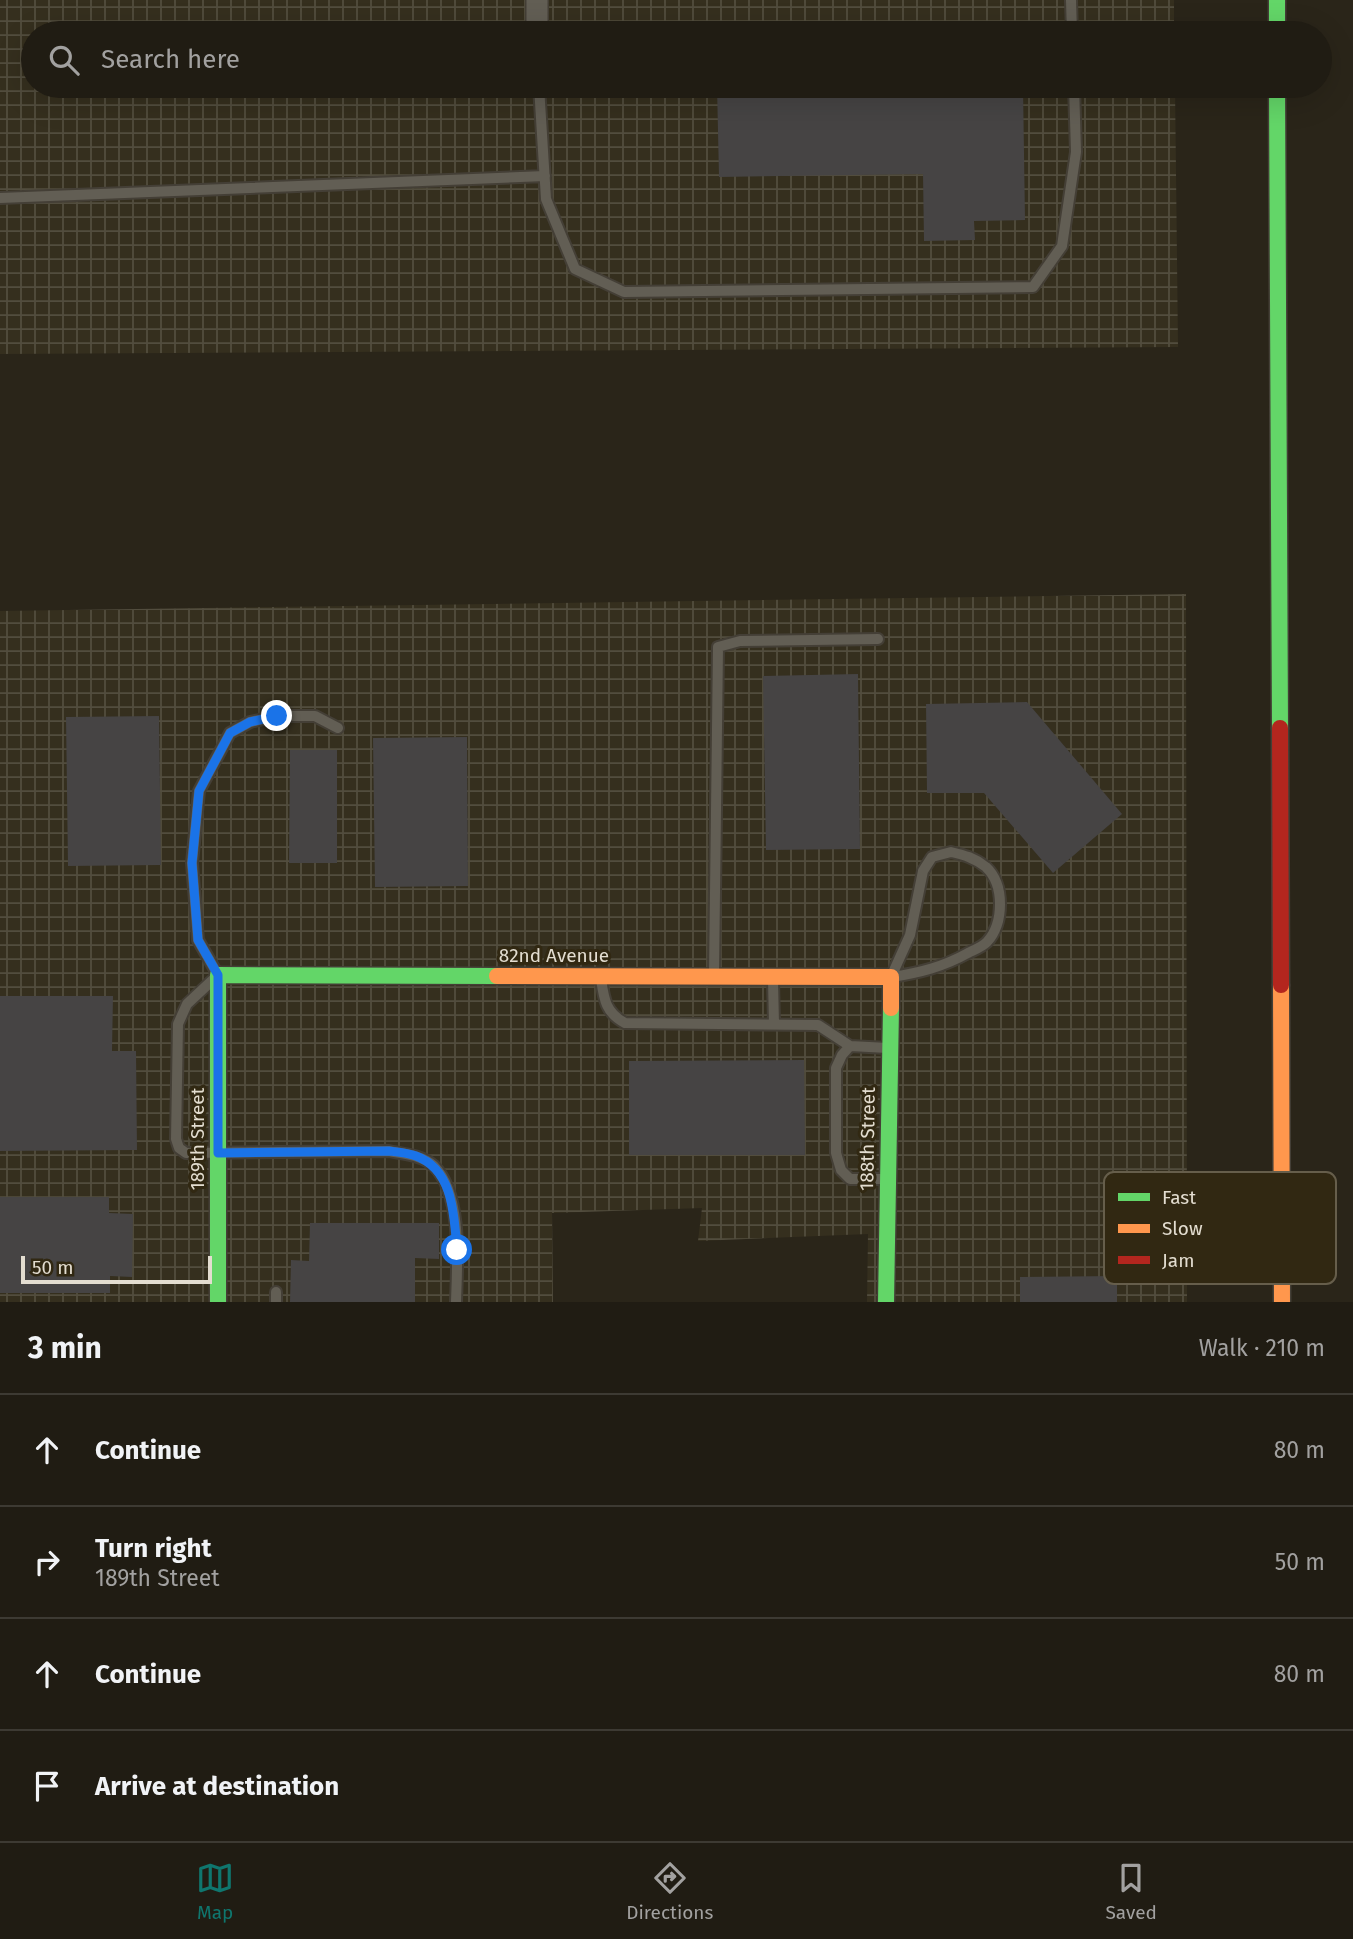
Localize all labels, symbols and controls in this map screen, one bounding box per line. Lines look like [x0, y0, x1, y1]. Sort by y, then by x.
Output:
search box [21, 21, 1332, 98]
icon: search [45, 41, 83, 79]
text: Search here [101, 44, 240, 75]
route end [261, 700, 292, 731]
street label: 82nd Avenue [499, 944, 609, 967]
street label: 189th Street [186, 1087, 209, 1190]
street label: 188th Street [855, 1087, 880, 1191]
legend [1104, 1172, 1336, 1284]
text: Fast [1162, 1186, 1196, 1209]
text: Slow [1162, 1217, 1203, 1240]
route start [441, 1234, 472, 1265]
text: Jam [1162, 1249, 1194, 1272]
scale bar [21, 1253, 212, 1285]
text: 50 m [32, 1256, 73, 1279]
text: 3 min [28, 1330, 102, 1366]
text: Walk · 210 m [1199, 1334, 1325, 1362]
icon: ahead [28, 1431, 66, 1469]
text: Continue [95, 1435, 201, 1466]
text: 80 m [1274, 1436, 1325, 1464]
text: Turn right [95, 1533, 212, 1564]
icon: right [28, 1543, 66, 1581]
text: 50 m [1275, 1548, 1325, 1576]
text: 189th Street [95, 1564, 220, 1592]
icon: ahead [28, 1655, 66, 1693]
text: Continue [95, 1659, 201, 1690]
text: 80 m [1274, 1660, 1325, 1688]
icon: arrive [28, 1767, 66, 1805]
text: Arrive at destination [95, 1771, 339, 1802]
tab: Map [196, 1859, 234, 1924]
tab: Directions [626, 1859, 713, 1924]
tab: Saved [1106, 1859, 1157, 1924]

